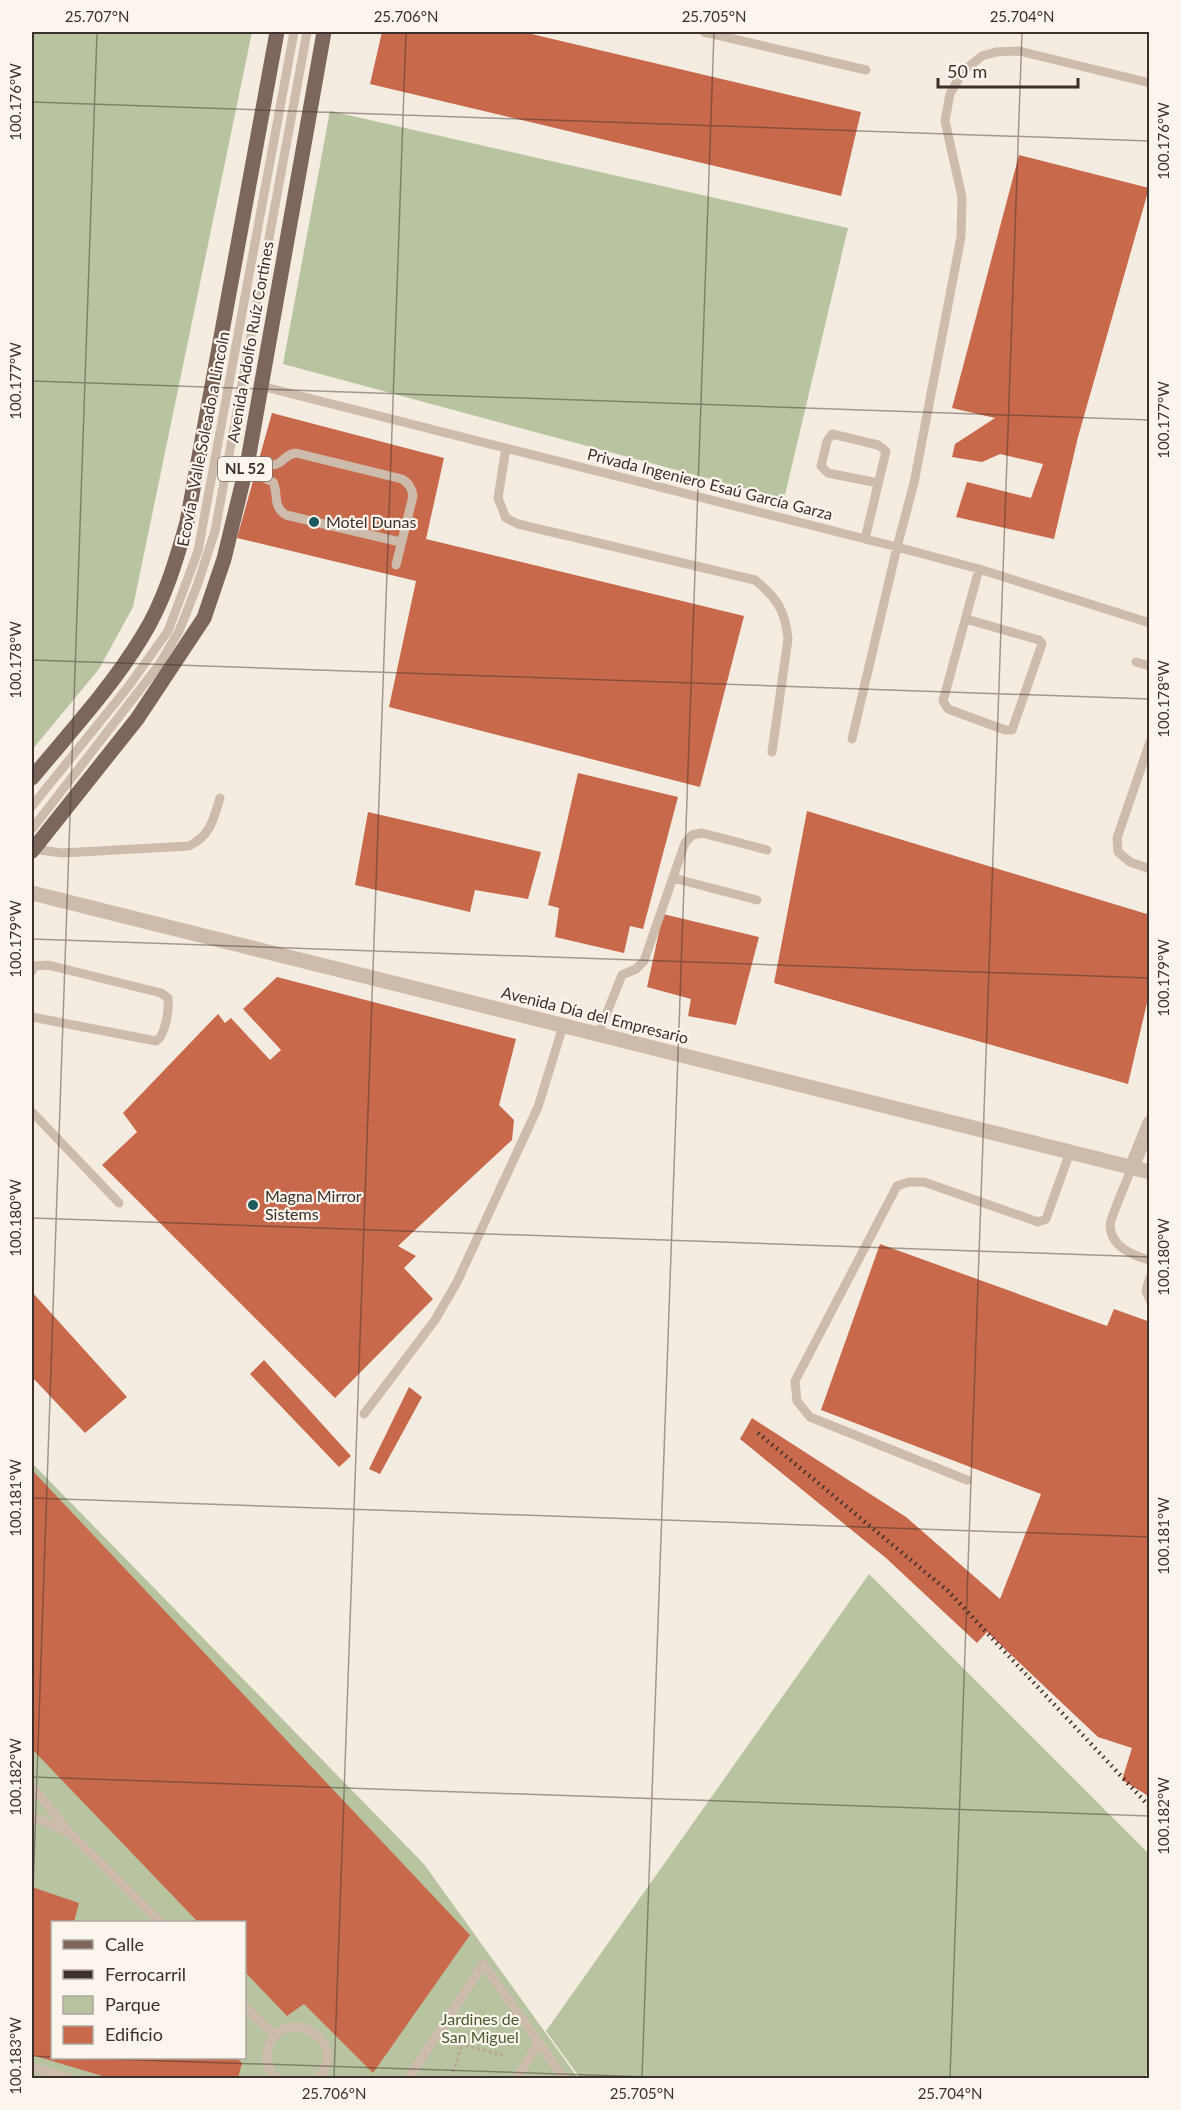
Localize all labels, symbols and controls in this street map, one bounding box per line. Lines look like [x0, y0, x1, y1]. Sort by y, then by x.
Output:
text: 25.707°N [65, 7, 129, 25]
text: 25.706°N [374, 7, 438, 25]
text: 25.705°N [682, 7, 746, 25]
text: 25.704°N [990, 7, 1054, 25]
scale bar [938, 51, 1078, 89]
text: 50 m [947, 60, 987, 82]
text: 100.176°W [6, 63, 24, 141]
text: 100.176°W [1154, 102, 1172, 180]
street label: Avenida Adolfo Ruíz Cortines [222, 240, 277, 444]
street label: Ecovía - Valle Soleado a Lincoln [172, 330, 233, 548]
text: 100.177°W [6, 342, 24, 420]
text: 100.177°W [1154, 381, 1172, 459]
street label: Privada Ingeniero Esaú García Garza [585, 444, 835, 523]
road number: NL 52 [218, 457, 272, 481]
place label: Motel Dunas [326, 512, 416, 531]
marker: Motel Dunas [307, 515, 321, 529]
text: 100.178°W [6, 621, 24, 699]
text: 100.178°W [1154, 660, 1172, 738]
text: 100.179°W [6, 900, 24, 978]
text: 100.179°W [1154, 939, 1172, 1017]
street label: Avenida Día del Empresario [500, 982, 691, 1047]
text: 100.180°W [6, 1179, 24, 1257]
place label: Magna Mirror Sistems [265, 1186, 362, 1223]
marker: Magna Mirror Sistems [246, 1198, 260, 1212]
text: 100.180°W [1154, 1218, 1172, 1296]
text: 100.181°W [6, 1459, 24, 1537]
text: 100.181°W [1154, 1497, 1172, 1575]
text: 100.182°W [6, 1738, 24, 1816]
text: 100.182°W [1154, 1777, 1172, 1855]
legend [51, 1921, 246, 2059]
text: Calle [105, 1933, 144, 1955]
text: Ferrocarril [105, 1963, 186, 1985]
text: Parque [105, 1993, 160, 2015]
park label: Jardines de San Miguel [441, 2009, 519, 2046]
text: 100.183°W [6, 2017, 24, 2095]
text: Edificio [105, 2023, 163, 2045]
text: 25.706°N [302, 2084, 366, 2102]
text: 25.705°N [610, 2084, 674, 2102]
text: 25.704°N [918, 2084, 982, 2102]

